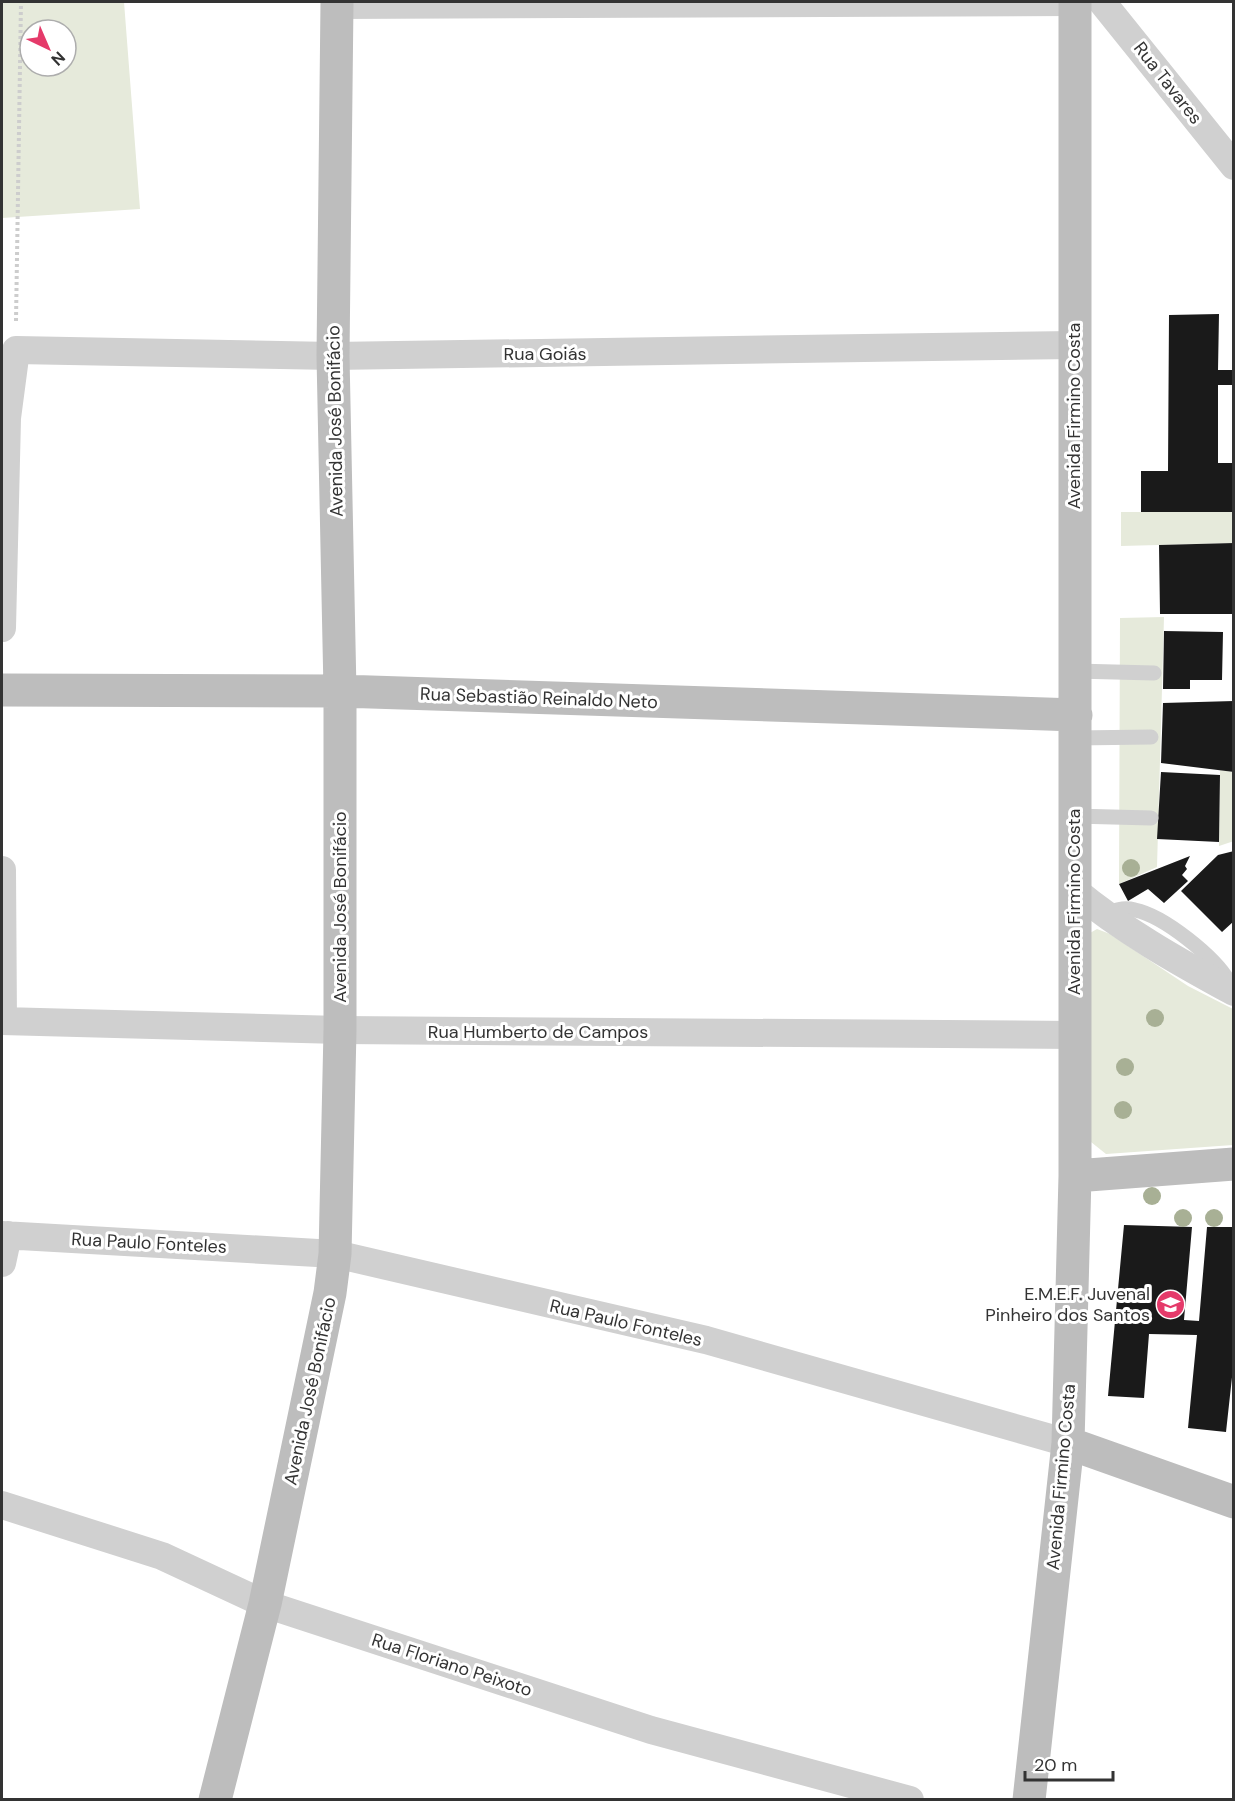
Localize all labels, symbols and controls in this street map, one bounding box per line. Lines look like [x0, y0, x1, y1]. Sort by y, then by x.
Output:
north arrow [18, 18, 78, 78]
street label: Rua Tavares [1128, 37, 1208, 129]
text: N [47, 47, 70, 70]
street label: Avenida Firmino Costa [1062, 323, 1086, 509]
street label: Avenida José Bonifácio [321, 325, 349, 517]
street label: Rua Goiás [503, 342, 587, 366]
street label: Rua Sebastião Reinaldo Neto [420, 682, 658, 714]
street label: Avenida Firmino Costa [1062, 809, 1086, 995]
street label: Avenida José Bonifácio [328, 811, 352, 1003]
street label: Rua Humberto de Campos [428, 1020, 648, 1044]
street label: Rua Paulo Fonteles [71, 1227, 227, 1259]
place label: E.M.E.F. Juvenal Pinheiro dos Santos [985, 1282, 1150, 1327]
school or university icon: E.M.E.F. Juvenal Pinheiro dos Santos [1155, 1288, 1187, 1320]
street label: Rua Paulo Fonteles [547, 1294, 705, 1352]
street label: Avenida José Bonifácio [278, 1295, 342, 1487]
street label: Avenida Firmino Costa [1041, 1383, 1081, 1571]
street label: Rua Floriano Peixoto [369, 1628, 535, 1702]
scale bar [1025, 1744, 1114, 1782]
text: 20 m [1034, 1753, 1077, 1777]

